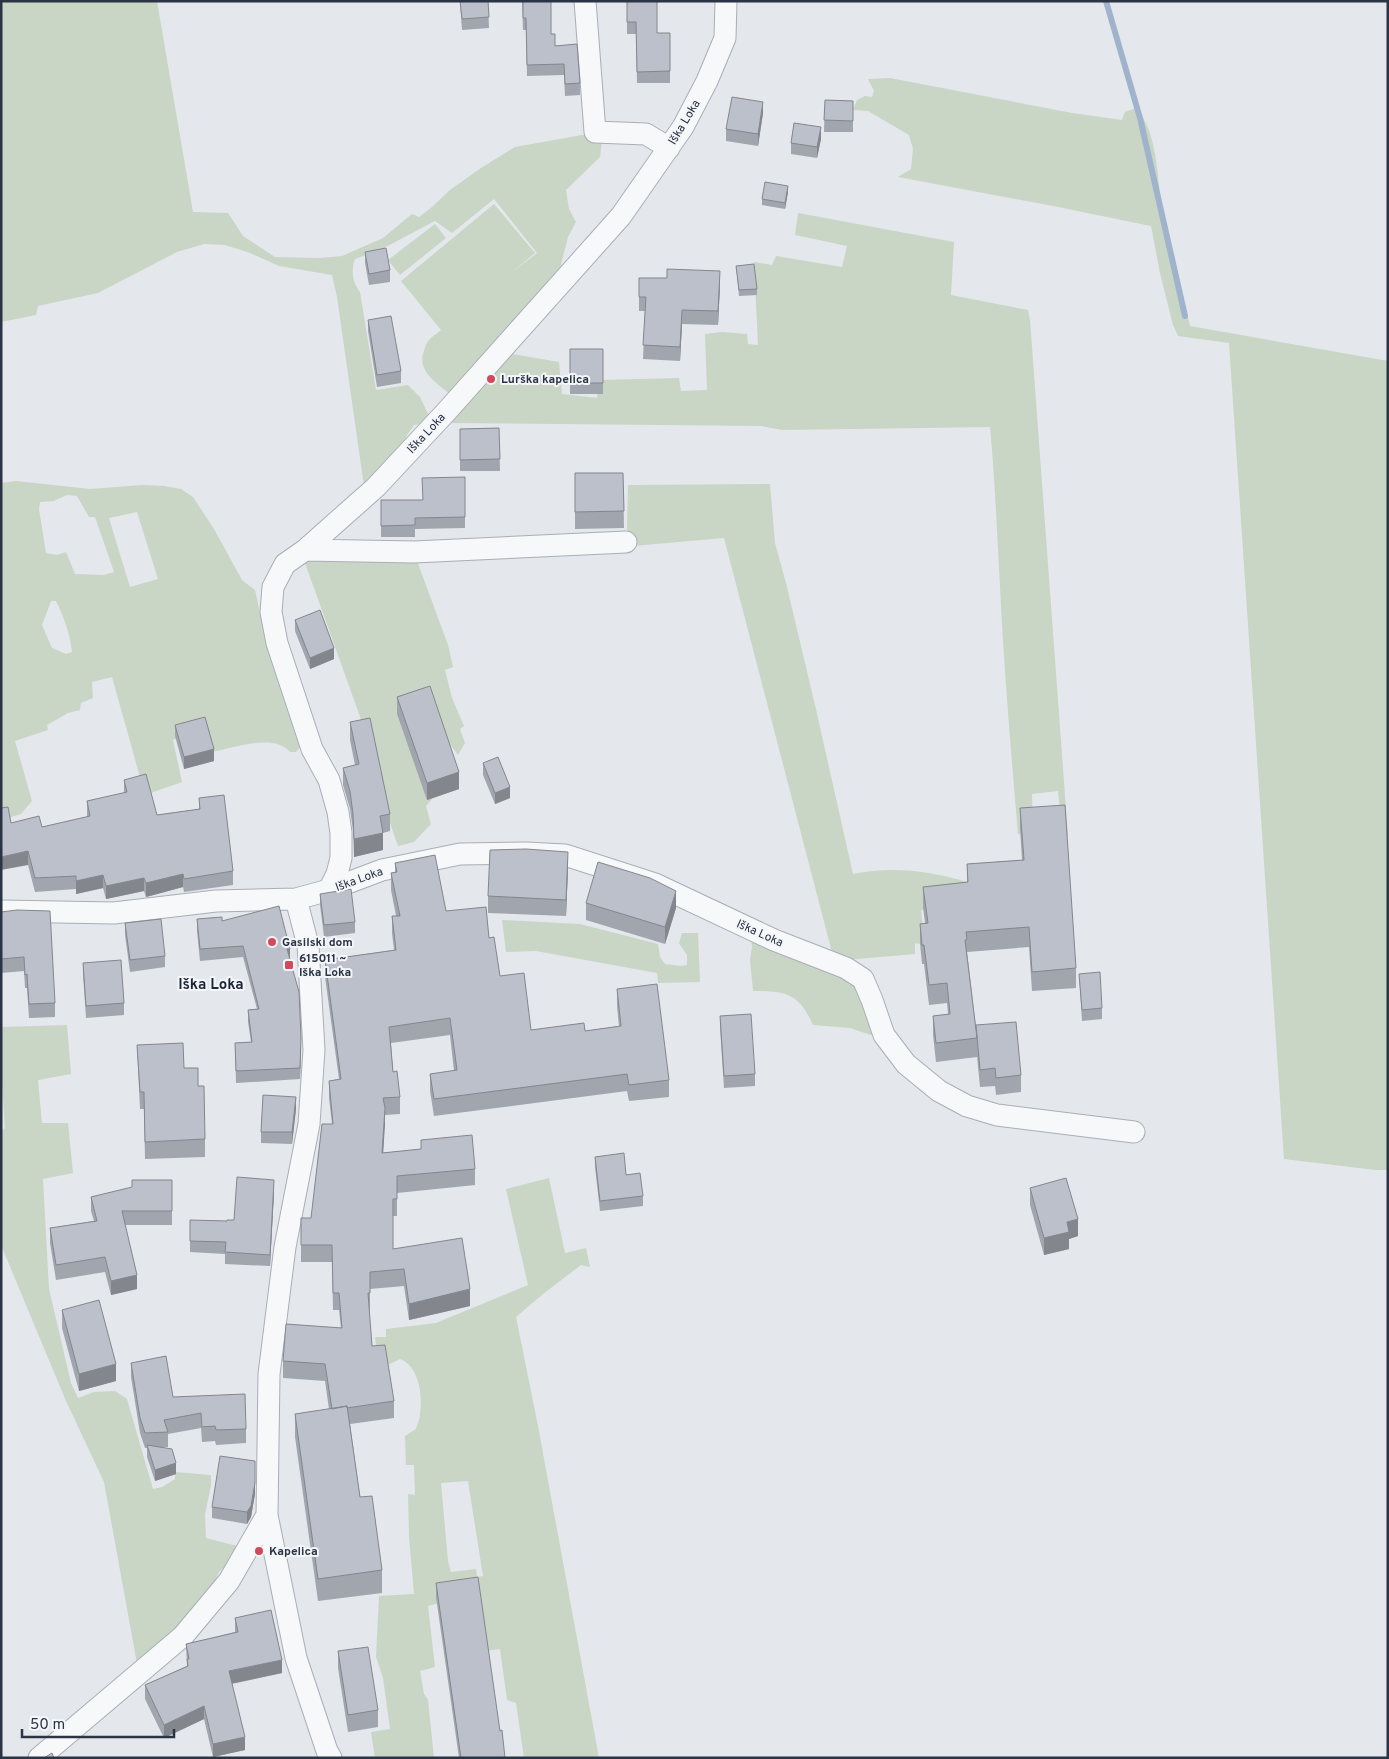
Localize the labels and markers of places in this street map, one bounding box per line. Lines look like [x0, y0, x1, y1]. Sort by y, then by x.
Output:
place label: Lurška kapelica [501, 372, 589, 388]
marker: Lurška kapelica [485, 373, 497, 385]
place label: Gasilski dom [282, 935, 353, 951]
marker: Gasilski dom [266, 936, 278, 948]
place label: 615011 ~ Iška Loka [299, 951, 351, 981]
marker: 615011 ~ Iška Loka [283, 959, 295, 971]
place label: Kapelica [269, 1544, 318, 1560]
marker: Kapelica [253, 1545, 265, 1557]

